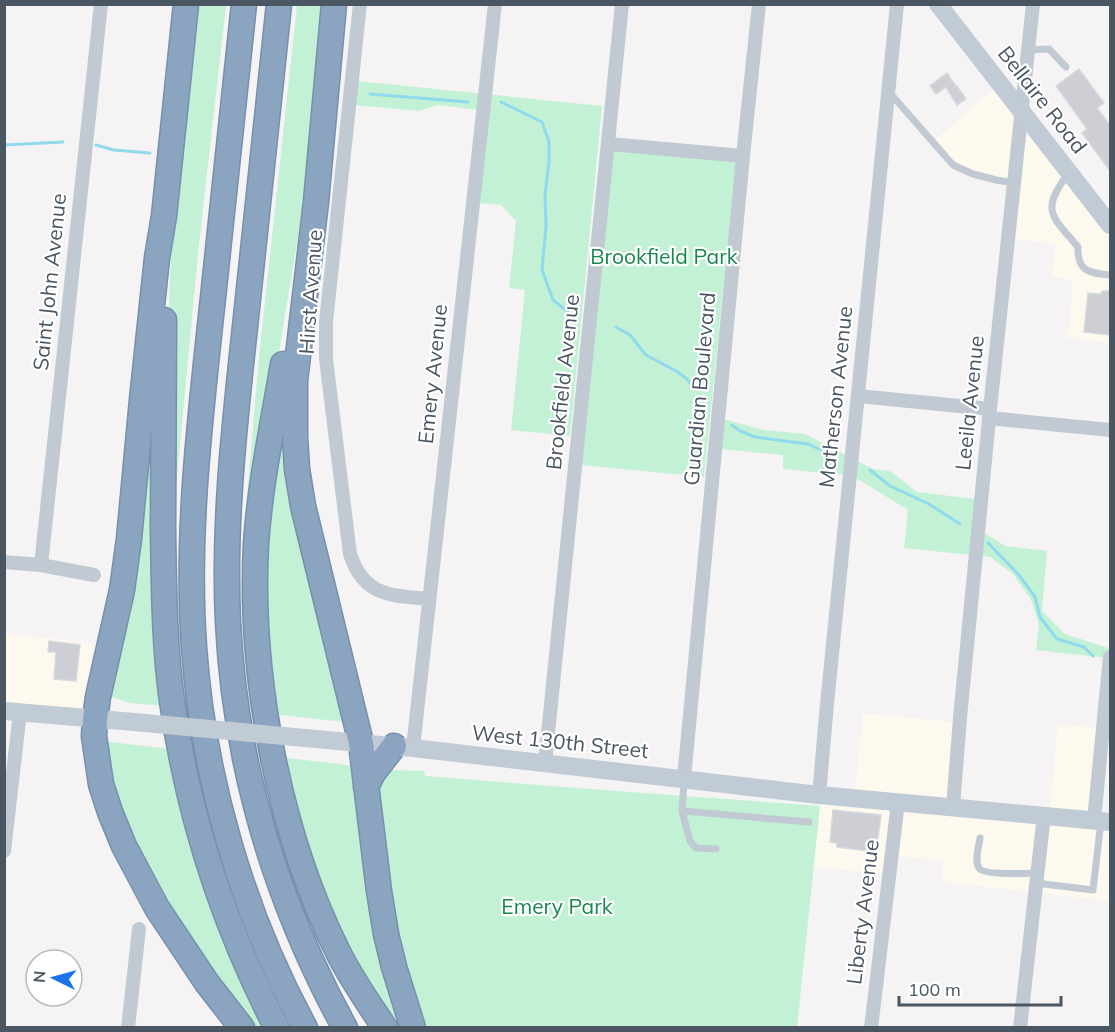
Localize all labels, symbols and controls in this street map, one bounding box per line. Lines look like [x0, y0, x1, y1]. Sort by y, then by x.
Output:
street label: Bellaire Road [993, 40, 1093, 158]
street label: Saint John Avenue [27, 192, 71, 372]
street label: Hirst Avenue [293, 229, 327, 355]
park label: Brookfield Park [590, 243, 738, 269]
street label: Guardian Boulevard [678, 291, 720, 487]
street label: Brookfield Avenue [540, 293, 584, 471]
street label: Emery Avenue [412, 303, 452, 445]
street label: Matherson Avenue [813, 305, 857, 489]
street label: Leeila Avenue [949, 334, 989, 472]
street label: West 130th Street [470, 719, 650, 763]
street label: Liberty Avenue [840, 838, 884, 986]
park label: Emery Park [501, 893, 613, 919]
north arrow [24, 948, 84, 1008]
scale bar [899, 969, 1061, 1007]
text: N [29, 970, 50, 984]
text: 100 m [908, 978, 961, 1001]

